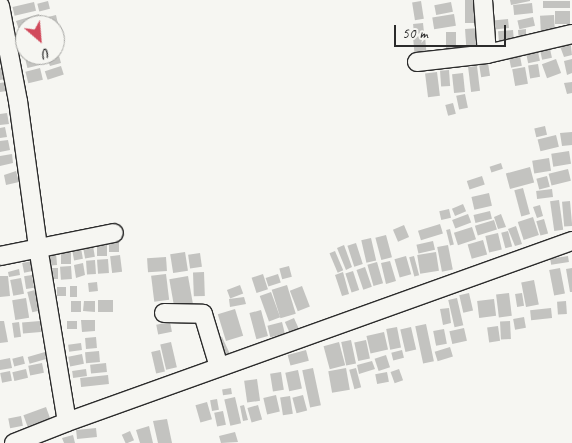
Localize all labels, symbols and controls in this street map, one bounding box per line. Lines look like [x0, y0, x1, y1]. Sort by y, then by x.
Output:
north arrow [15, 15, 65, 65]
scale bar [397, 15, 510, 47]
text: 50 m [402, 24, 428, 43]
text: U [40, 44, 53, 62]

